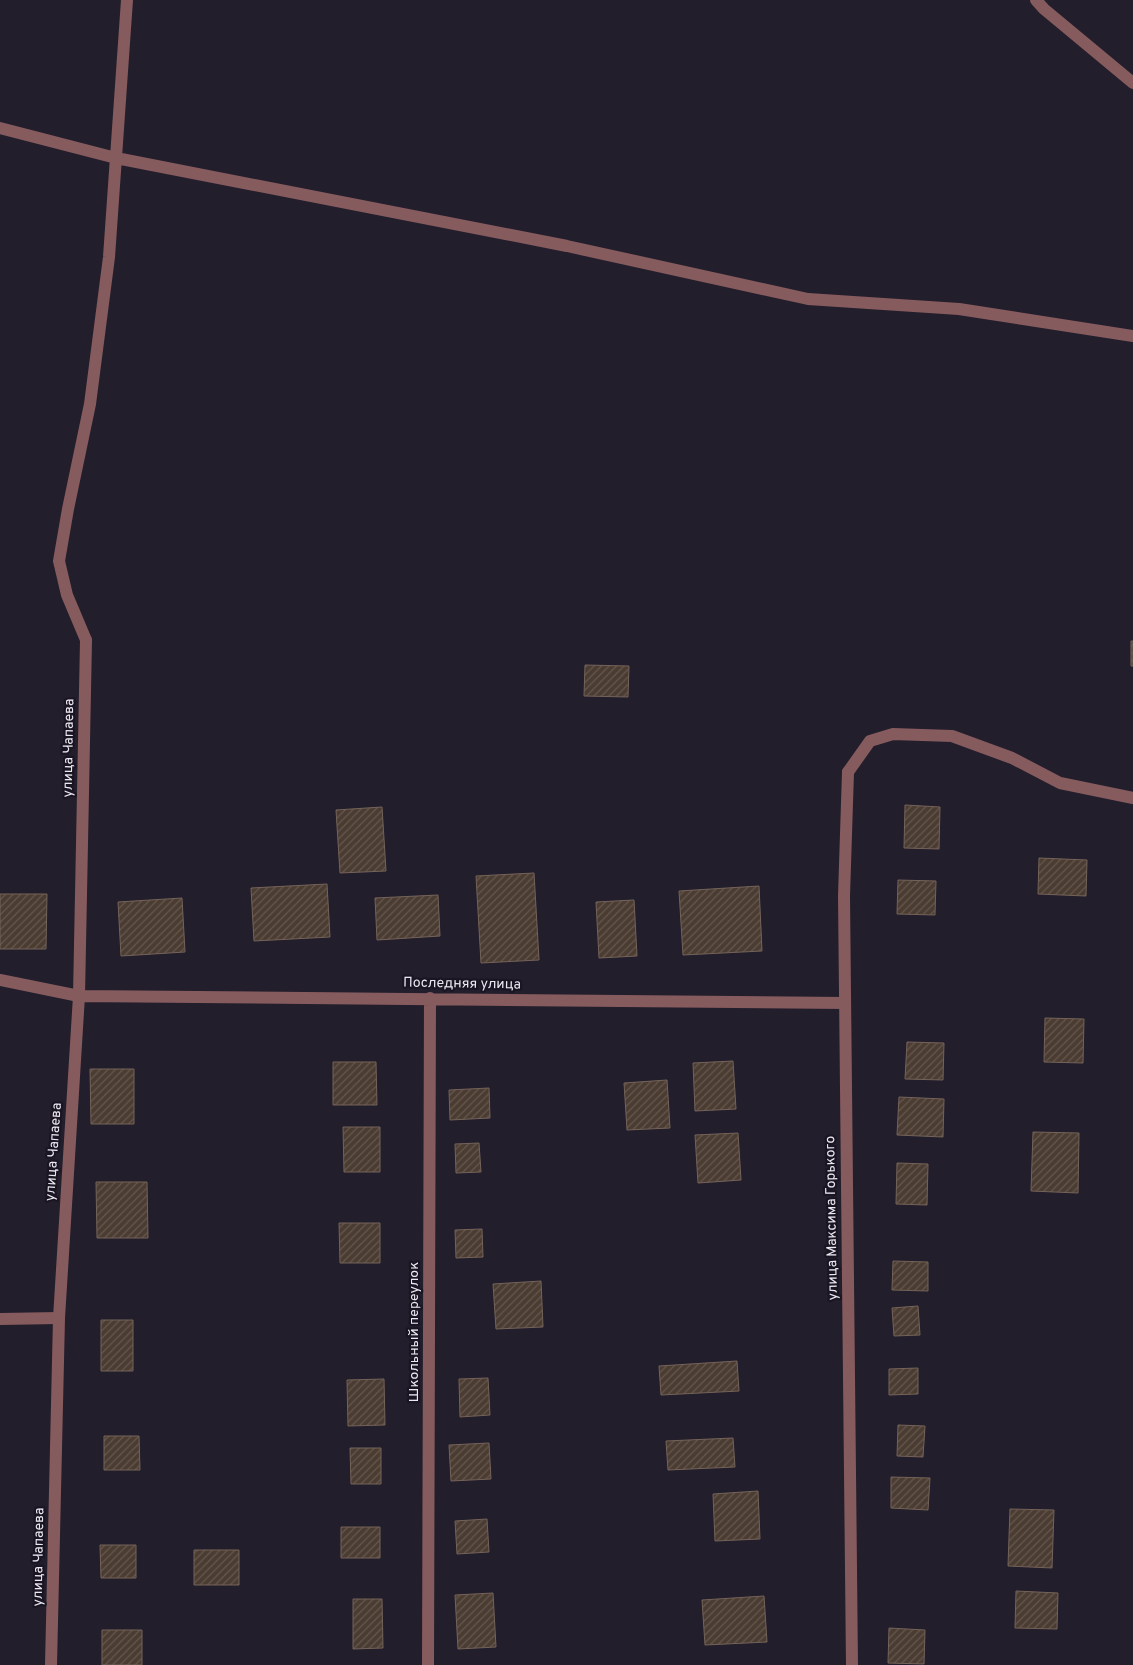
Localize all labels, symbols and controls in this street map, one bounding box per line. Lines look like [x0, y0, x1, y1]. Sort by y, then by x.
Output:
street label: улица Чапаева [60, 698, 78, 798]
street label: Последняя улица [403, 974, 521, 994]
street label: улица Чапаева [42, 1102, 66, 1202]
street label: улица Максима Горького [822, 1135, 842, 1300]
street label: Школьный переулок [406, 1262, 423, 1402]
street label: улица Чапаева [30, 1507, 48, 1607]

